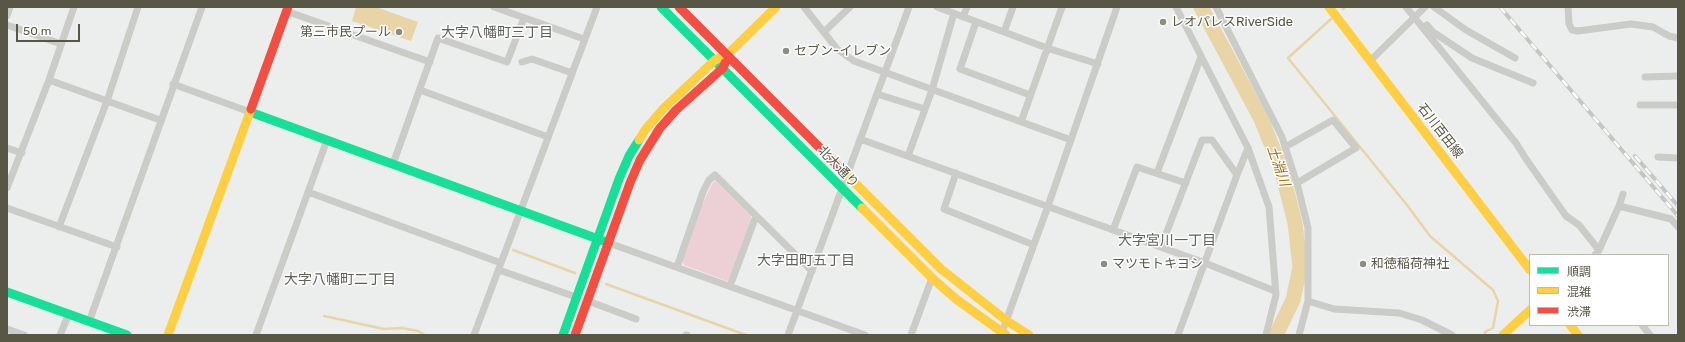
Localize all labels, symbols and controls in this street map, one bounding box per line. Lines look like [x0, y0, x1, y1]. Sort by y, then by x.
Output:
place label: レオパレスRiverSide [1171, 14, 1293, 30]
scale bar [18, 16, 82, 42]
marker: レオパレスRiverSide [1158, 17, 1168, 27]
text: 50 m [23, 24, 51, 38]
place label: 第三市民プール [300, 24, 391, 40]
district label: 大字八幡町三丁目 [441, 25, 553, 41]
marker: 第三市民プール [394, 27, 404, 37]
place label: セブン-イレブン [794, 43, 891, 59]
marker: セブン-イレブン [781, 46, 791, 56]
street label: 石川百田線 [1414, 101, 1466, 161]
street label: 北大通り [814, 143, 862, 191]
water label: 土淵川 [1263, 143, 1293, 189]
district label: 大字宮川一丁目 [1118, 233, 1216, 249]
district label: 大字田町五丁目 [757, 253, 855, 269]
legend [1529, 254, 1669, 326]
place label: マツモトキヨシ [1112, 256, 1203, 272]
place label: 和徳稲荷神社 [1371, 256, 1449, 272]
marker: マツモトキヨシ [1099, 259, 1109, 269]
marker: 和徳稲荷神社 [1358, 259, 1368, 269]
text: 順調 [1567, 265, 1591, 279]
district label: 大字八幡町二丁目 [284, 272, 396, 288]
text: 混雑 [1567, 285, 1591, 299]
text: 渋滞 [1567, 305, 1591, 319]

